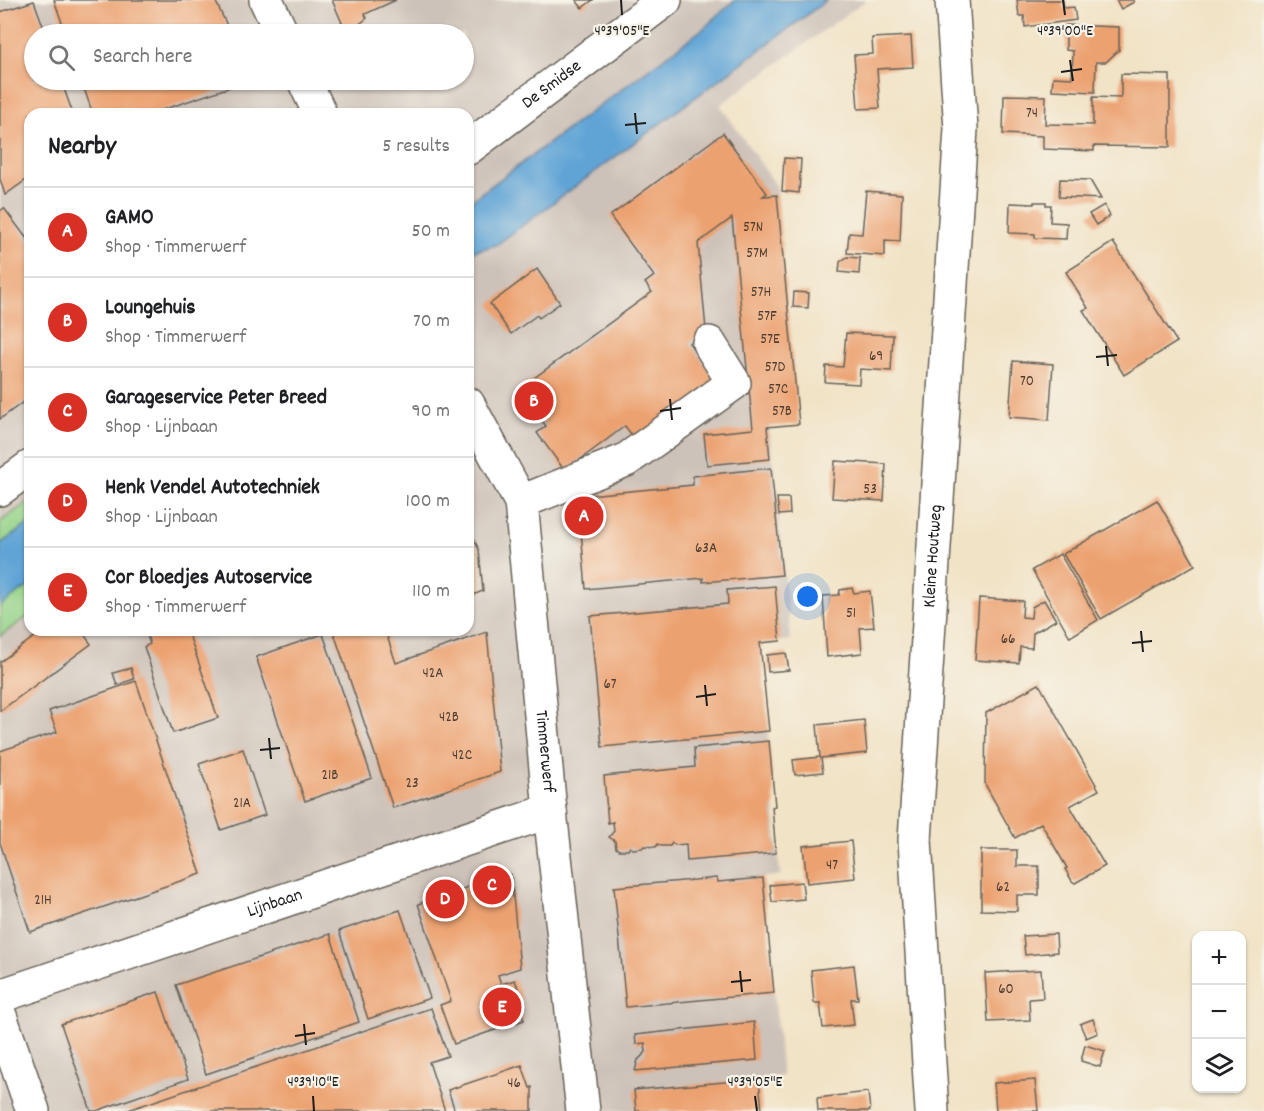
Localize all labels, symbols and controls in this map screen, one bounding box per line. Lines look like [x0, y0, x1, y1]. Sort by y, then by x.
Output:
text: 4°39'05"E [595, 21, 650, 43]
text: 4°39'00"E [1037, 21, 1093, 43]
search box [24, 24, 474, 90]
icon: search [45, 41, 78, 74]
text: Search here [93, 42, 192, 73]
street label: De Smidse [517, 54, 587, 116]
house number: 74 [1026, 103, 1038, 125]
text: Nearby [48, 129, 116, 166]
text: 5 results [382, 133, 450, 161]
text: GAMO [105, 203, 154, 234]
house number: 57N [743, 217, 763, 239]
text: A [62, 218, 73, 246]
text: 50 m [412, 218, 450, 246]
text: Shop · Timmerwerf [105, 234, 246, 262]
house number: 57M [746, 243, 768, 265]
house number: 57H [751, 282, 771, 304]
text: Loungehuis [105, 293, 196, 324]
house number: 57F [757, 306, 777, 328]
text: B [63, 308, 72, 336]
text: 70 m [413, 308, 450, 336]
text: Shop · Timmerwerf [105, 324, 246, 352]
house number: 57E [760, 329, 780, 351]
house number: 69 [869, 346, 883, 368]
house number: 57D [765, 357, 785, 379]
house number: 70 [1020, 371, 1034, 393]
pin: B [514, 378, 554, 424]
house number: 57C [768, 379, 788, 401]
text: Garageservice Peter Breed [105, 383, 327, 414]
text: C [63, 398, 72, 426]
text: 90 m [412, 398, 450, 426]
house number: 57B [772, 401, 792, 423]
text: Shop · Lijnbaan [105, 414, 218, 442]
text: Henk Vendel Autotechniek [105, 473, 320, 504]
house number: 53 [863, 479, 877, 501]
text: D [62, 488, 73, 516]
text: 100 m [406, 488, 450, 516]
pin: A [564, 494, 604, 538]
text: Shop · Lijnbaan [105, 504, 218, 532]
street label: Kleine Houtweg [918, 504, 949, 608]
house number: 63A [695, 538, 717, 560]
text: Cor Bloedjes Autoservice [105, 563, 312, 594]
text: E [63, 578, 72, 606]
text: 110 m [412, 578, 450, 606]
your location [793, 582, 822, 611]
text: Shop · Timmerwerf [105, 594, 246, 622]
house number: 51 [846, 603, 856, 625]
house number: 66 [1001, 629, 1015, 651]
house number: 42A [423, 663, 443, 685]
house number: 67 [603, 674, 617, 696]
house number: 42B [439, 707, 459, 729]
street label: Timmerwerf [528, 709, 561, 794]
house number: 42C [452, 745, 472, 767]
house number: 21B [322, 765, 338, 787]
house number: 23 [405, 773, 419, 795]
house number: 21A [233, 793, 251, 815]
house number: 47 [826, 855, 838, 877]
pin: C [472, 862, 512, 908]
pin: D [426, 876, 464, 922]
house number: 62 [996, 877, 1010, 899]
street label: Lijnbaan [244, 883, 306, 924]
house number: 21H [34, 890, 52, 912]
map controls [1192, 931, 1246, 1093]
button: + [1192, 931, 1246, 985]
house number: 60 [998, 979, 1014, 1001]
pin: E [482, 984, 522, 1030]
button: − [1192, 985, 1246, 1039]
button: layers [1192, 1039, 1246, 1093]
text: 4°39'10"E [287, 1072, 339, 1094]
text: 4°39'05"E [728, 1072, 783, 1094]
house number: 46 [507, 1073, 521, 1095]

